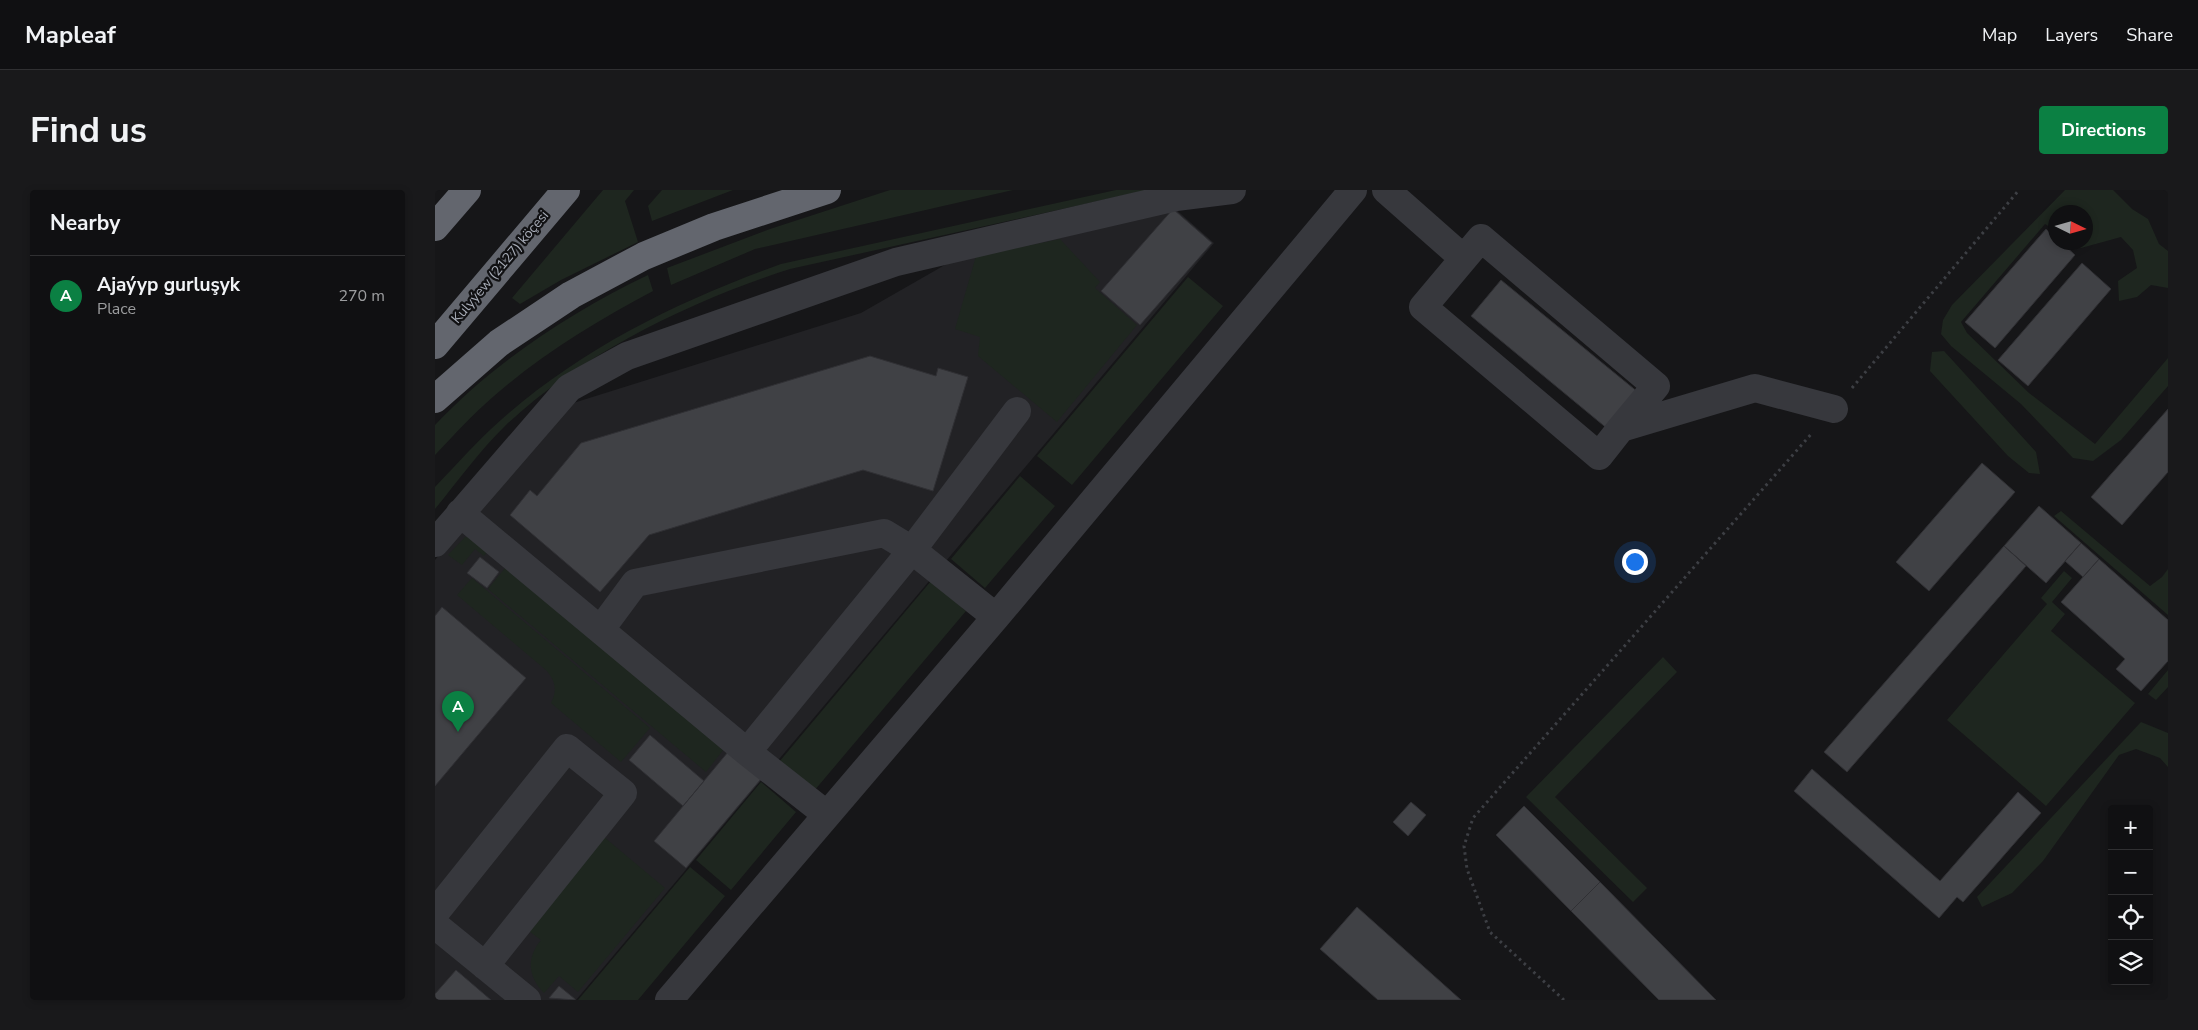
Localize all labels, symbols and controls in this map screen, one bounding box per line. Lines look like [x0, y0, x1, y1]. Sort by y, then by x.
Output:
text: Mapleaf [25, 19, 116, 51]
text: Map [1982, 23, 2017, 47]
text: Layers [2045, 23, 2098, 47]
text: Share [2126, 23, 2173, 47]
button: Directions [2039, 106, 2168, 154]
text: Find us [30, 107, 147, 154]
north arrow [2048, 205, 2093, 250]
street label: Kulyýew (2127) köçesi [447, 206, 553, 328]
text: Nearby [50, 209, 120, 237]
text: Ajaýyp gurluşyk [97, 272, 240, 298]
text: A [60, 285, 72, 307]
text: 270 m [338, 285, 385, 307]
text: Place [97, 298, 136, 320]
your location [1622, 549, 1648, 575]
pin: A [442, 691, 474, 732]
map controls [2108, 805, 2153, 985]
button: + [2108, 805, 2153, 850]
button: − [2108, 850, 2153, 895]
button: locate [2108, 895, 2153, 940]
button: layers [2108, 940, 2153, 985]

